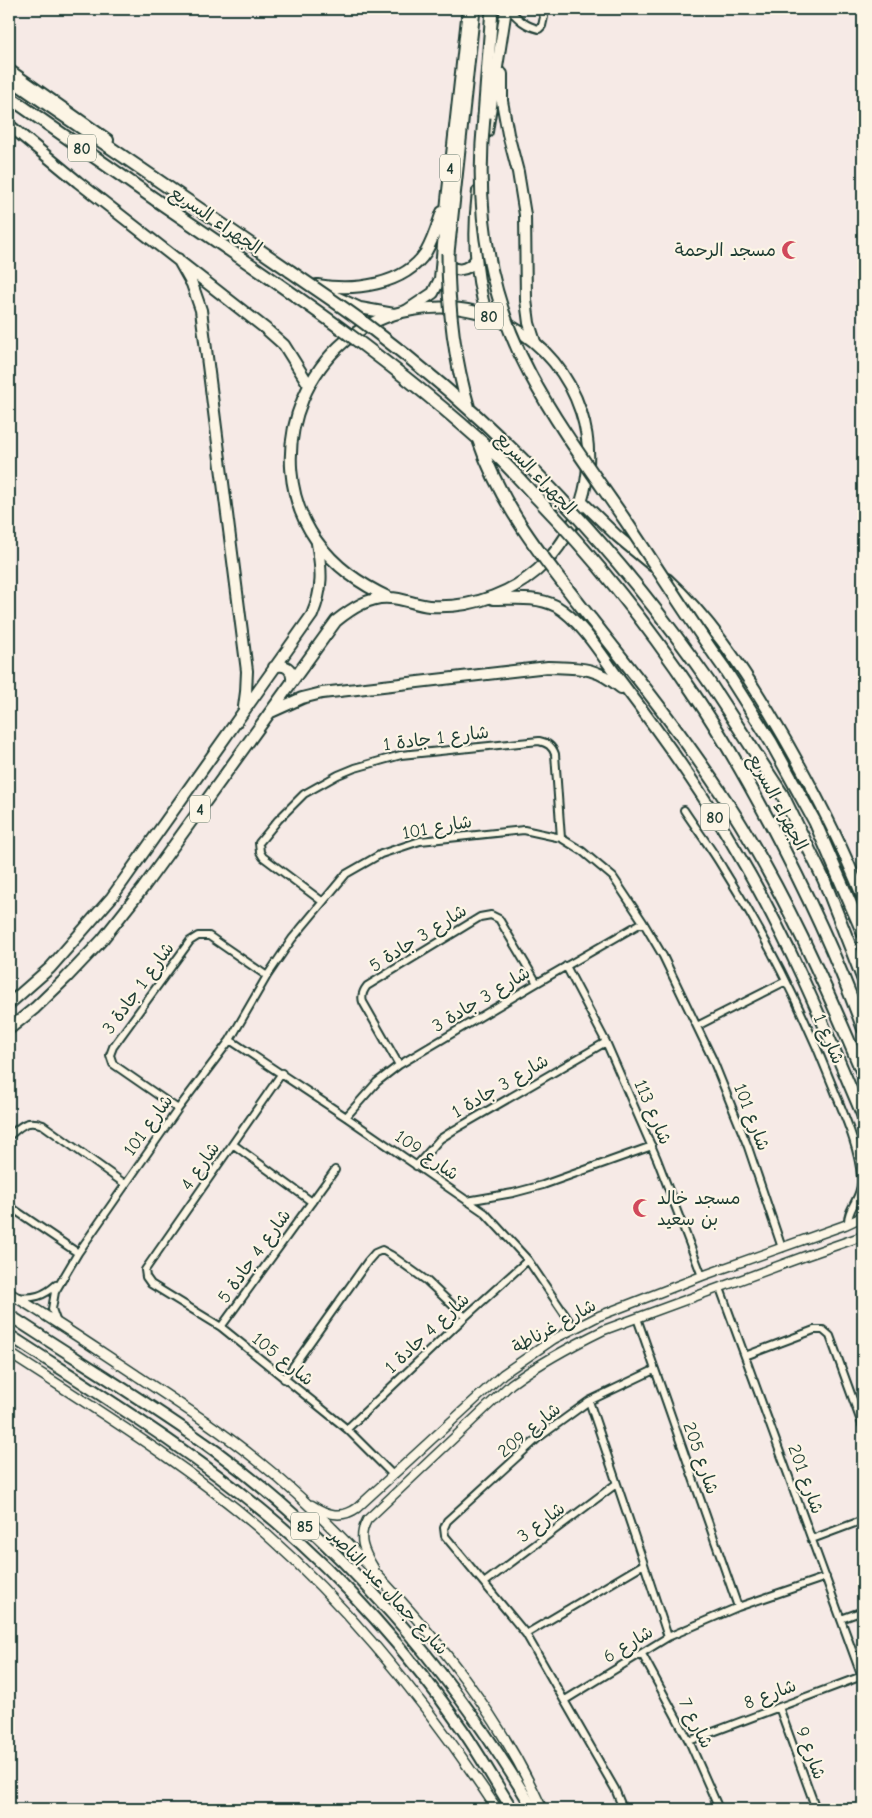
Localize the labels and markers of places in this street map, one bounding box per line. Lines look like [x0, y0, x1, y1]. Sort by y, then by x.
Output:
mosque icon: مسجد الرحمة [780, 239, 802, 261]
place label: مسجد الرحمة [675, 240, 776, 261]
place label: مسجد خالد بن سعيد [657, 1188, 741, 1230]
mosque icon: مسجد خالد بن سعيد [631, 1197, 653, 1219]

